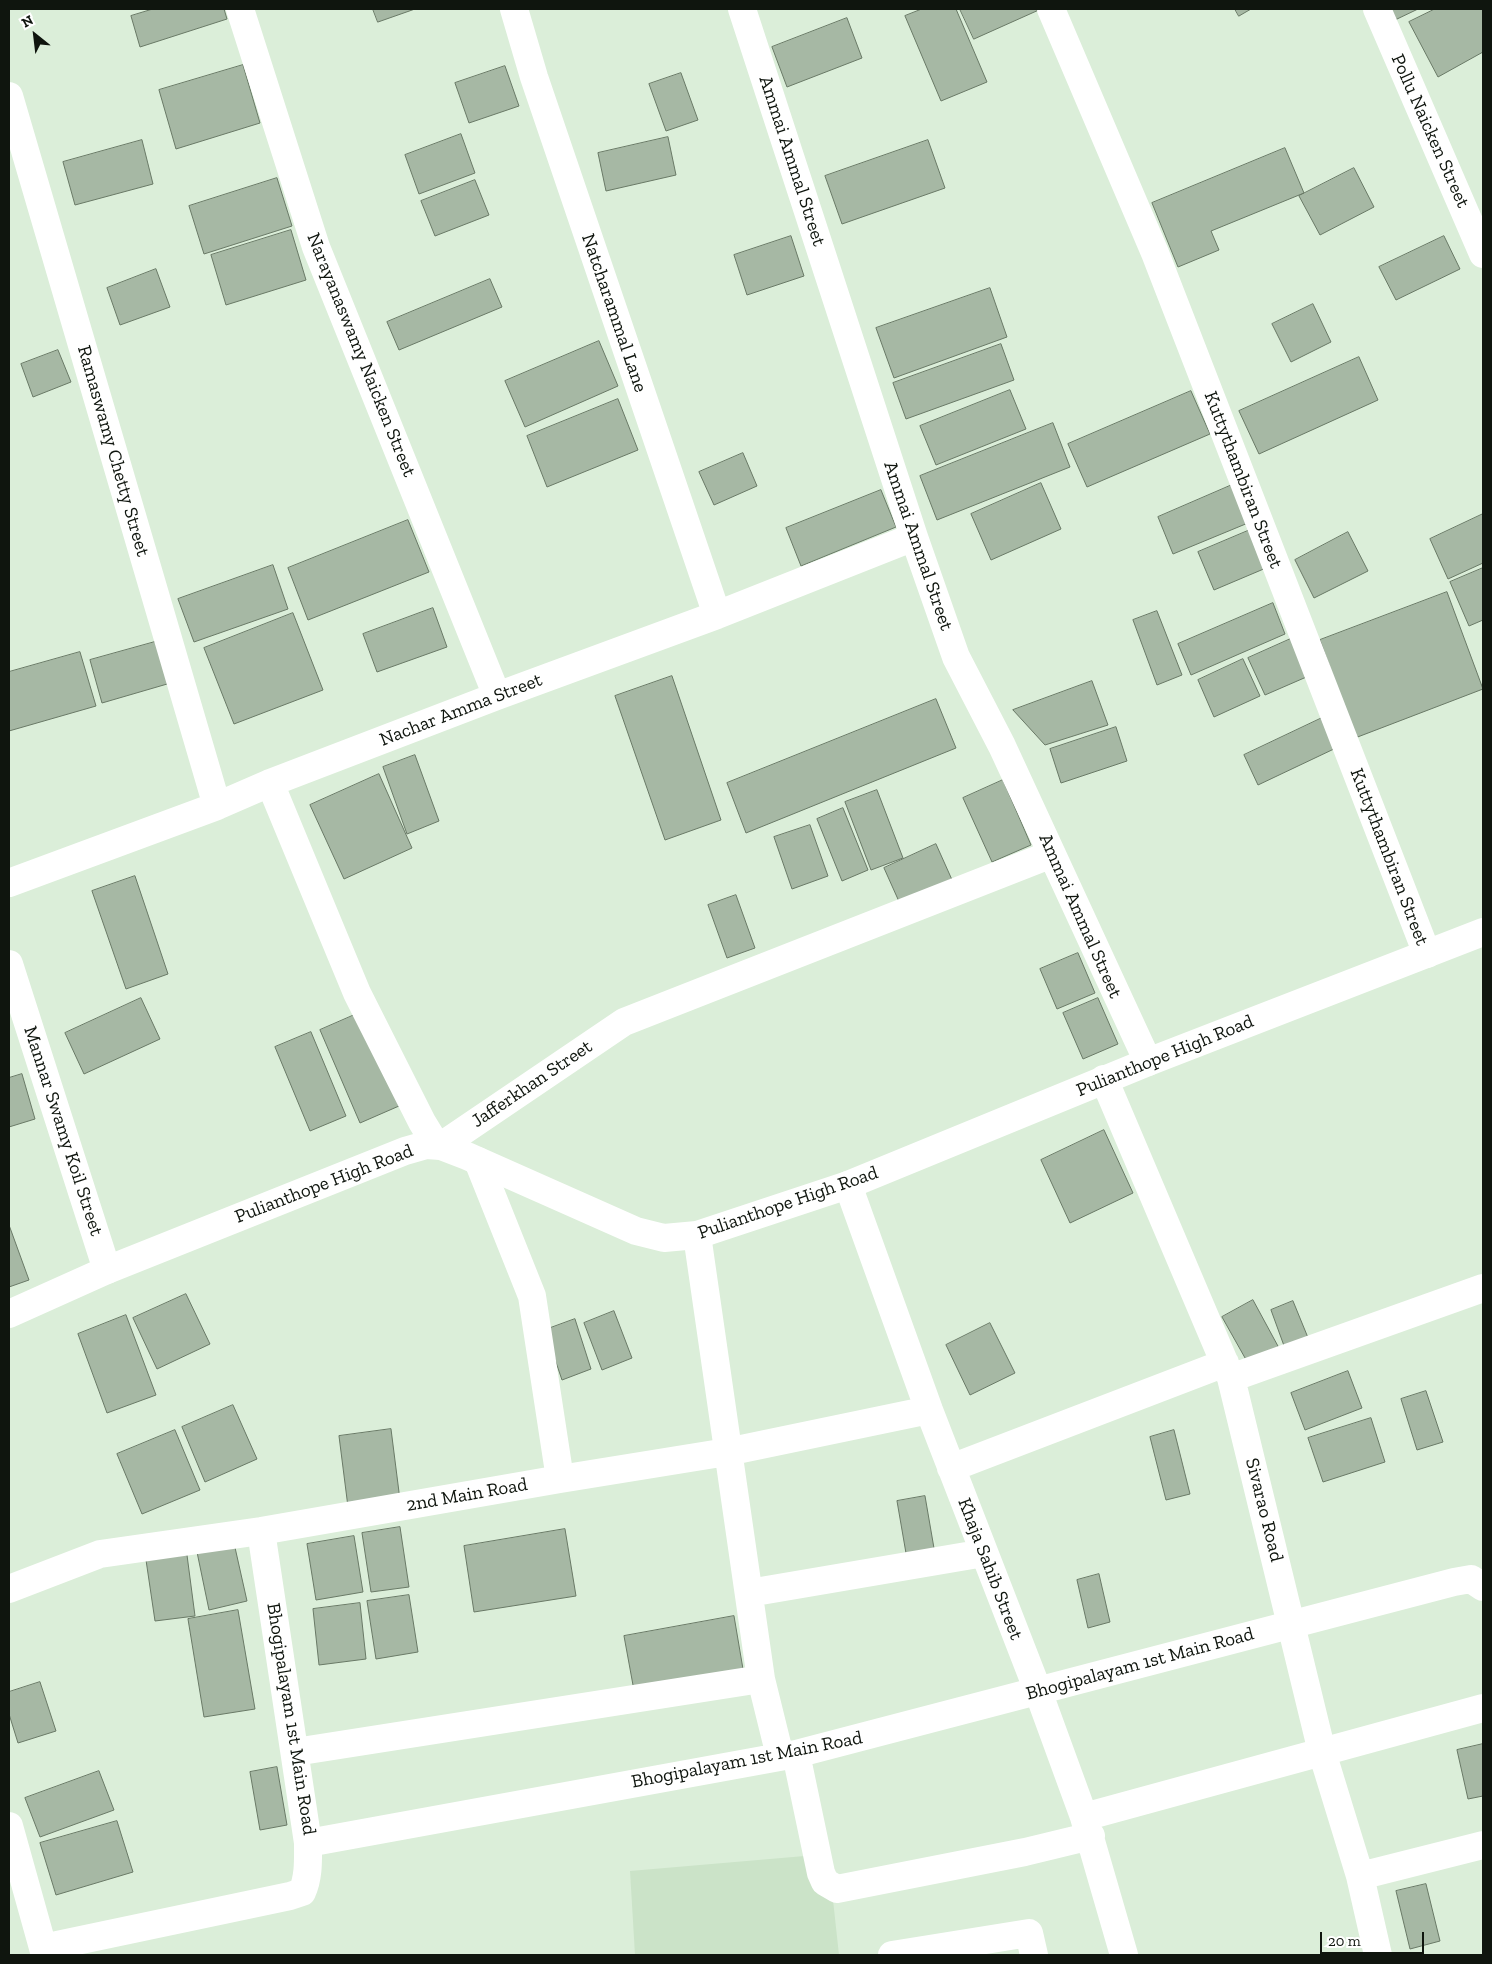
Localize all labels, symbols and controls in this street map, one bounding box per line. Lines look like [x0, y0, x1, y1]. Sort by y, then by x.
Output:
north arrow [10, 10, 60, 60]
text: N [19, 11, 36, 31]
street label: Pollu Naicken Street [1386, 51, 1474, 211]
street label: Ammai Ammal Street [754, 73, 830, 249]
street label: Narayanaswamy Naicken Street [302, 230, 420, 480]
street label: Natcharammal Lane [576, 231, 652, 395]
street label: Ramaswamy Chetty Street [72, 343, 154, 559]
street label: Kuttythambiran Street [1199, 388, 1287, 572]
street label: Ammai Ammal Street [878, 458, 958, 634]
street label: Nachar Amma Street [376, 668, 546, 752]
street label: Kuttythambiran Street [1345, 765, 1433, 949]
street label: Ammai Ammal Street [1033, 830, 1127, 1002]
street label: Pulianthope High Road [1073, 1010, 1257, 1102]
street label: Mannar Swamy Koil Street [18, 1023, 108, 1239]
street label: Jafferkhan Street [467, 1035, 597, 1133]
street label: Pulianthope High Road [232, 1139, 416, 1229]
street label: Pulianthope High Road [695, 1161, 881, 1245]
street label: Sivarao Road [1240, 1456, 1288, 1564]
street label: 2nd Main Road [405, 1473, 529, 1517]
street label: Khaja Sahib Street [952, 1495, 1028, 1643]
street label: Bhogipalayam 1st Main Road [261, 1601, 321, 1837]
street label: Bhogipalayam 1st Main Road [1024, 1623, 1256, 1705]
street label: Bhogipalayam 1st Main Road [630, 1726, 864, 1794]
scale bar [1322, 1922, 1426, 1954]
text: 20 m [1328, 1932, 1361, 1950]

